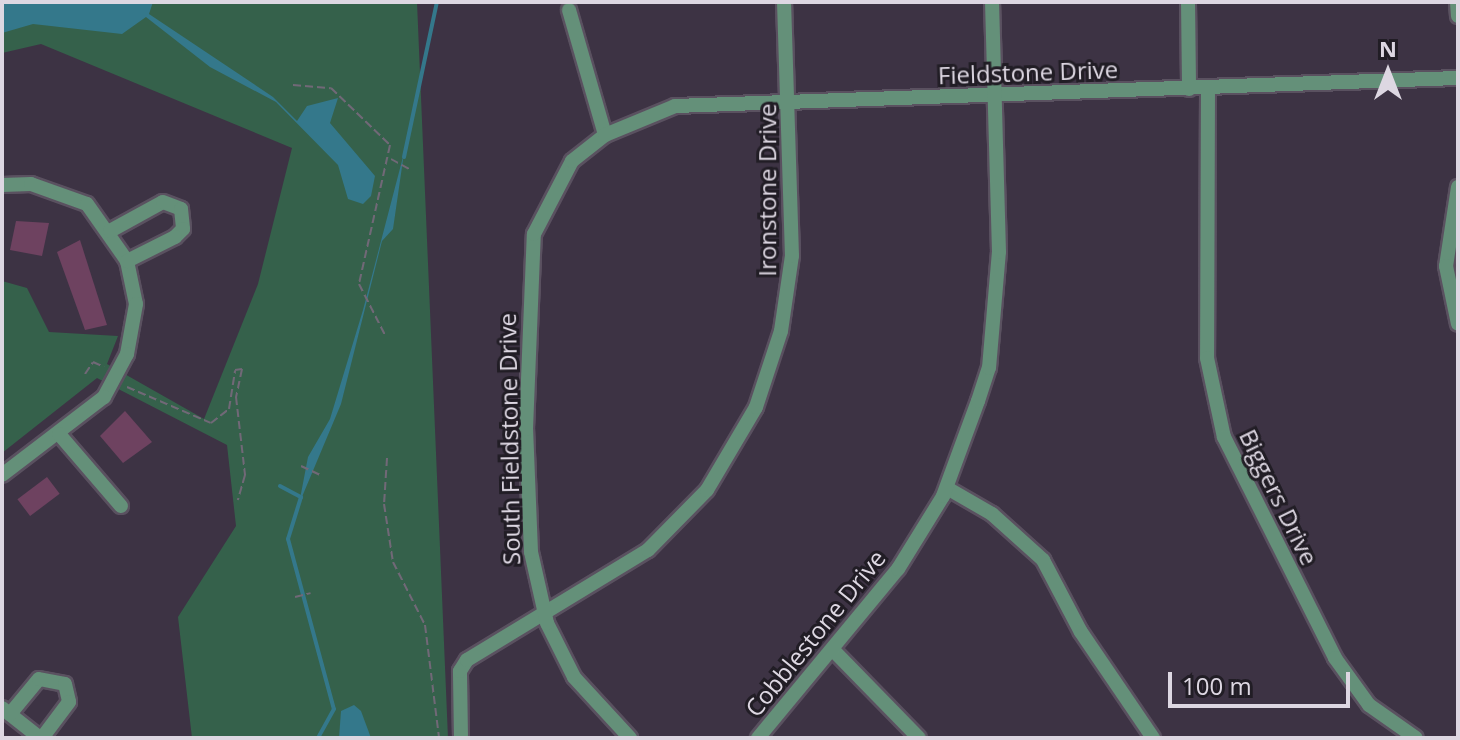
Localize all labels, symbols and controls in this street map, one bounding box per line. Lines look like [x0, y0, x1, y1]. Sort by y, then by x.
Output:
north arrow [1348, 32, 1428, 112]
text: N [1379, 33, 1397, 63]
street label: Fieldstone Drive [937, 54, 1119, 90]
street label: Ironstone Drive [753, 103, 781, 277]
street label: South Fieldstone Drive [492, 313, 526, 565]
street label: Biggers Drive [1234, 424, 1324, 570]
street label: Cobblestone Drive [739, 544, 891, 722]
scale bar [1172, 656, 1354, 706]
text: 100 m [1182, 669, 1252, 702]

